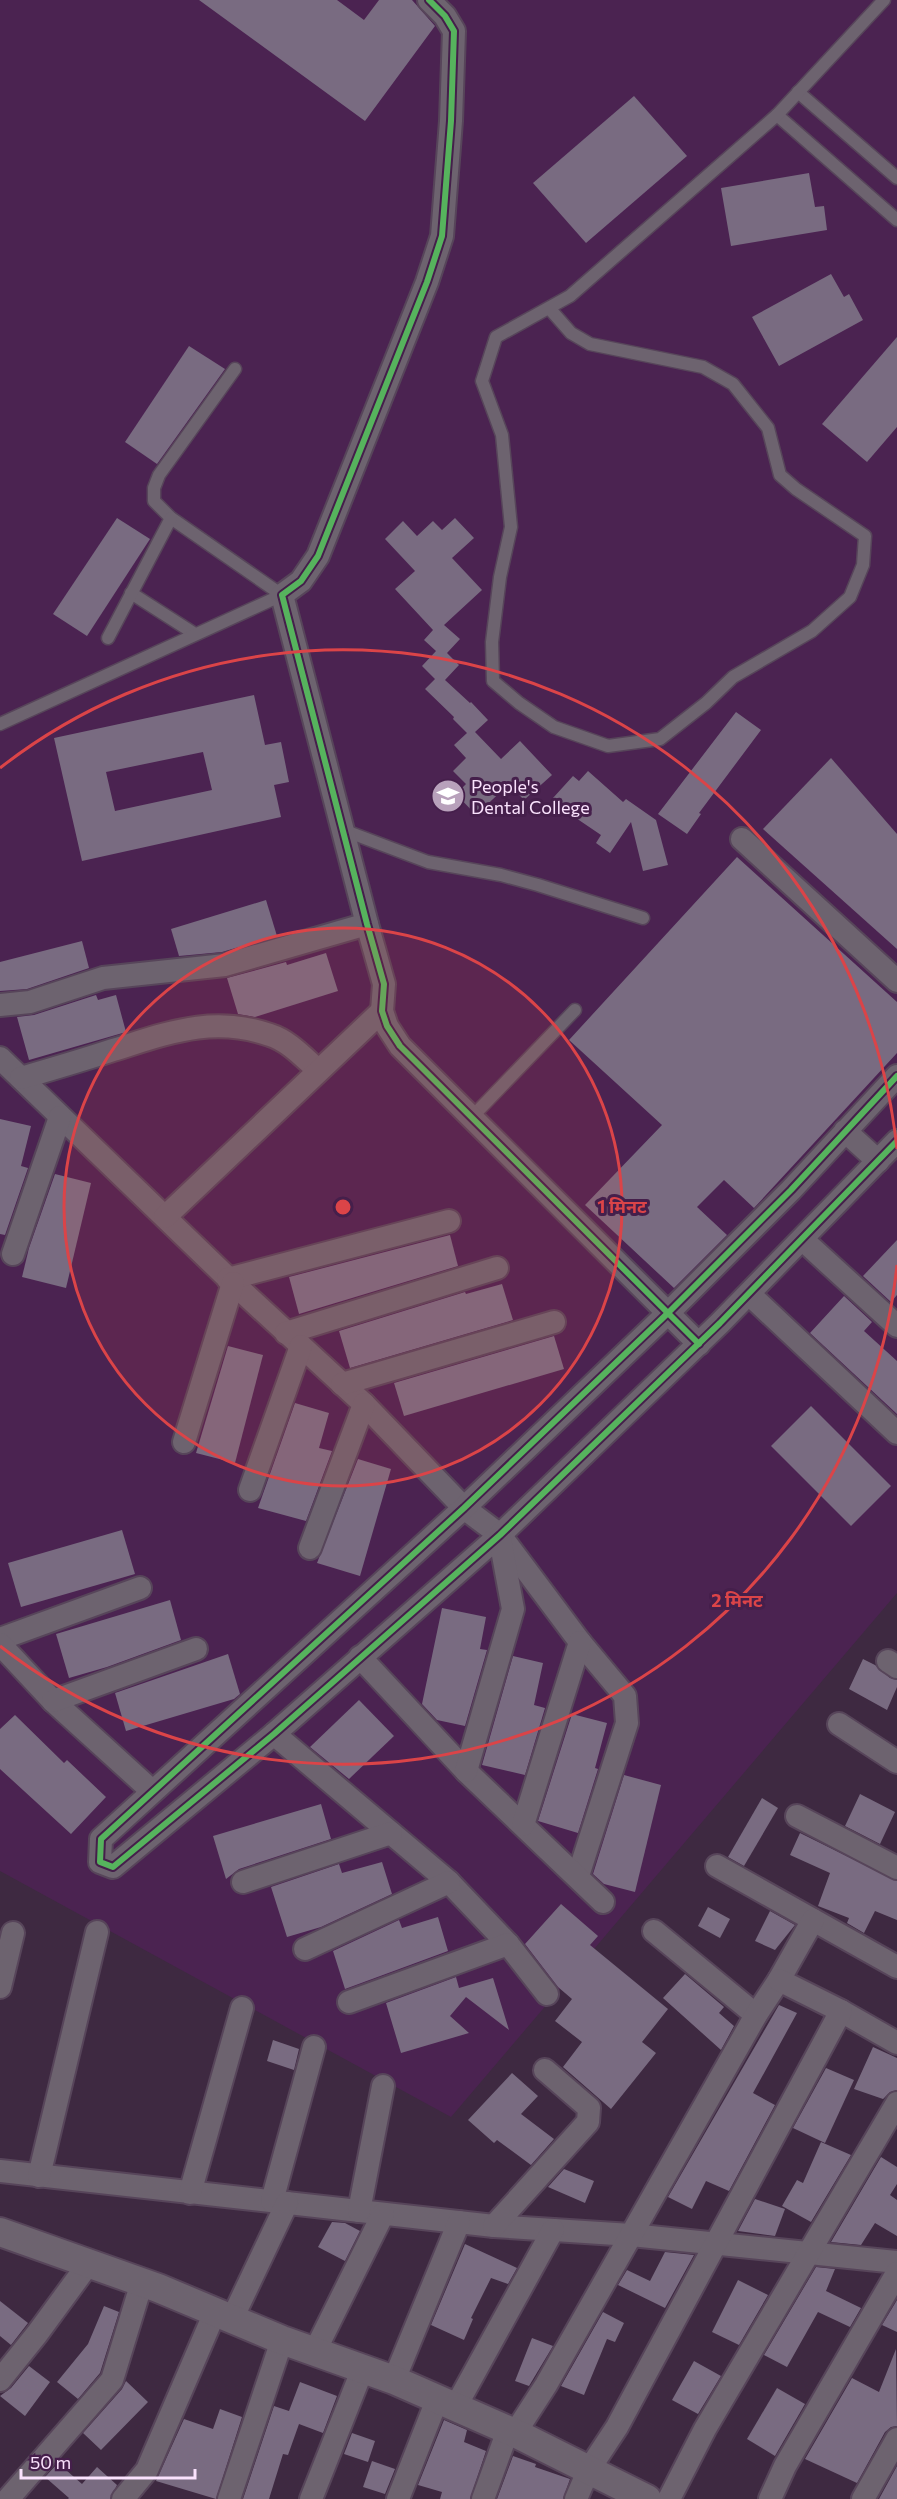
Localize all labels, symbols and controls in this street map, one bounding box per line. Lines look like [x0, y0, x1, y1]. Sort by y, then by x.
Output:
place label: People's Dental College [471, 775, 590, 818]
school or university icon: People's Dental College [430, 778, 466, 814]
text: 1 मिनट [597, 1195, 647, 1217]
centre of rings [333, 1197, 353, 1217]
text: 2 मिनट [711, 1589, 763, 1611]
scale bar [21, 2442, 195, 2480]
text: 50 m [30, 2451, 71, 2473]

